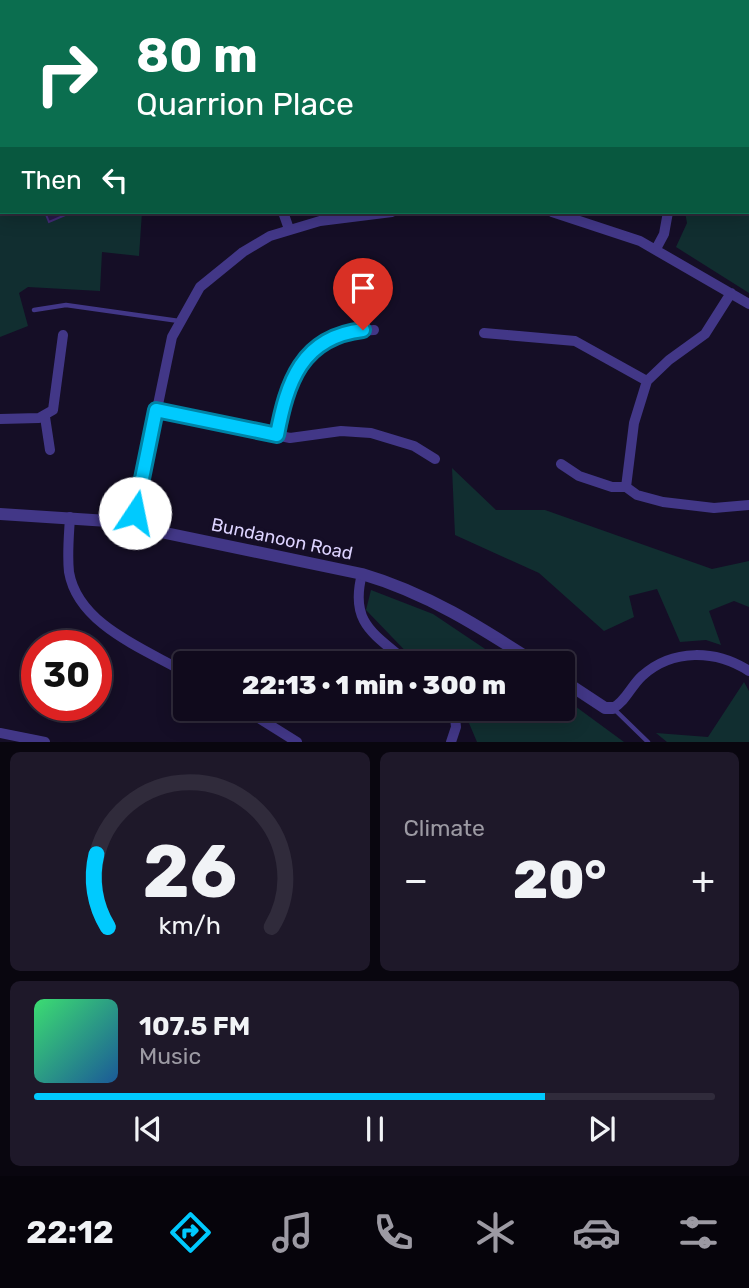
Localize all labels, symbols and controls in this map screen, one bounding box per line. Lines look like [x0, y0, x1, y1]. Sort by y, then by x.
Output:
text: 80 m [136, 26, 258, 84]
icon: right [21, 28, 112, 119]
text: Quarrion Place [136, 85, 354, 123]
icon: left [96, 161, 134, 199]
text: Then [21, 165, 82, 196]
pin [333, 258, 393, 330]
icon: arrive [344, 269, 382, 307]
position arrow [98, 476, 172, 550]
street label: Bundanoon Road [209, 513, 355, 565]
speed limit sign: 30 [21, 630, 112, 721]
text: 22:13 · 1 min · 300 m [242, 670, 506, 701]
text: Climate [404, 814, 485, 842]
text: 26 [142, 830, 237, 916]
text: 20° [513, 849, 606, 911]
text: − [404, 857, 428, 903]
text: + [691, 857, 715, 903]
text: km/h [159, 911, 221, 940]
text: 107.5 FM [139, 1011, 250, 1042]
text: Music [139, 1042, 201, 1070]
icon: previous [129, 1110, 167, 1148]
icon: pause [356, 1110, 394, 1148]
icon: next [583, 1110, 621, 1148]
icon: directions [166, 1208, 215, 1257]
icon: music [268, 1208, 317, 1257]
icon: phone [369, 1208, 418, 1257]
icon: climate [471, 1208, 520, 1257]
icon: car [572, 1208, 621, 1257]
icon: filters [674, 1208, 723, 1257]
text: 22:12 [26, 1213, 114, 1251]

